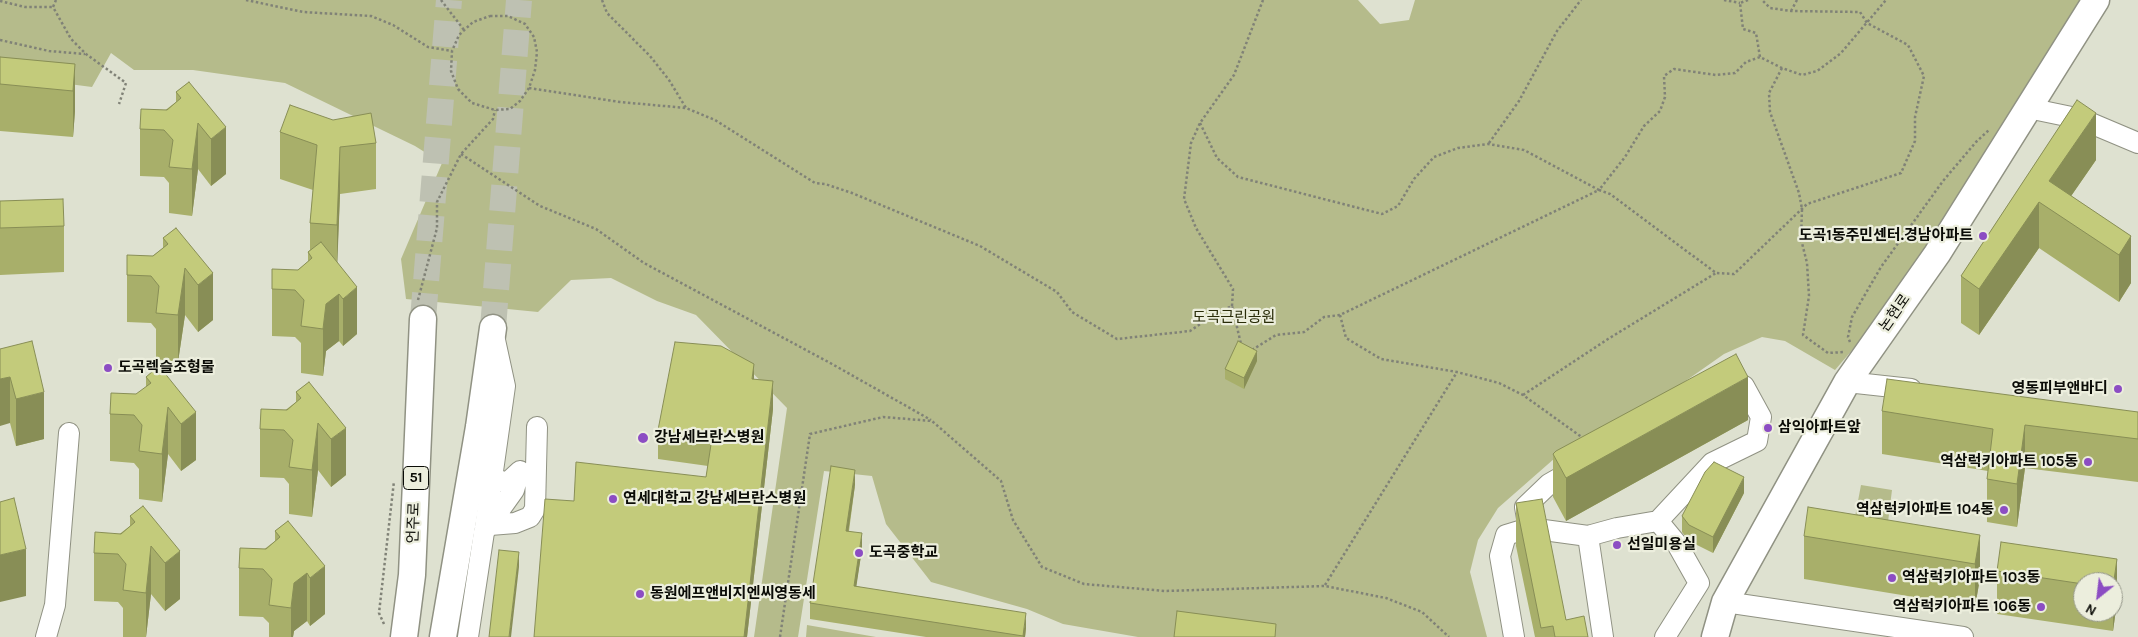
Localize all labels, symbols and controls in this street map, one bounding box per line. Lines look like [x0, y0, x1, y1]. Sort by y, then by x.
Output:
place label: 도곡1동주민센터.경남아파트 [1799, 227, 1973, 245]
marker: 도곡1동주민센터.경남아파트 [1977, 230, 1989, 242]
street label: 논현로 [1876, 291, 1914, 335]
park label: 도곡근린공원 [1193, 309, 1275, 327]
place label: 도곡렉슬조형물 [118, 359, 215, 377]
marker: 도곡렉슬조형물 [102, 362, 114, 374]
place label: 영동피부앤바디 [2011, 380, 2108, 398]
marker: 영동피부앤바디 [2112, 383, 2124, 395]
place label: 삼익아파트앞 [1778, 419, 1861, 437]
marker: 삼익아파트앞 [1762, 422, 1774, 434]
place label: 강남세브란스병원 [654, 429, 764, 447]
marker: 강남세브란스병원 [636, 431, 650, 445]
place label: 역삼럭키아파트 105동 [1940, 453, 2078, 471]
marker: 역삼럭키아파트 105동 [2082, 456, 2094, 468]
road number: 51 [404, 466, 428, 489]
place label: 연세대학교 강남세브란스병원 [623, 490, 806, 508]
marker: 연세대학교 강남세브란스병원 [607, 493, 619, 505]
place label: 역삼럭키아파트 104동 [1856, 501, 1994, 519]
street label: 언주로 [404, 502, 424, 544]
marker: 역삼럭키아파트 104동 [1998, 504, 2010, 516]
place label: 선일미용실 [1627, 536, 1696, 554]
marker: 선일미용실 [1611, 539, 1623, 551]
place label: 도곡중학교 [869, 544, 938, 562]
marker: 도곡중학교 [853, 547, 865, 559]
place label: 역삼럭키아파트 103동 [1902, 569, 2040, 587]
marker: 역삼럭키아파트 103동 [1886, 572, 1898, 584]
north arrow [2073, 572, 2123, 622]
place label: 동원에프앤비지엔씨영동세 [650, 585, 816, 603]
marker: 동원에프앤비지엔씨영동세 [634, 588, 646, 600]
place label: 역삼럭키아파트 106동 [1893, 598, 2031, 616]
text: N [2082, 600, 2099, 620]
marker: 역삼럭키아파트 106동 [2035, 601, 2047, 613]

